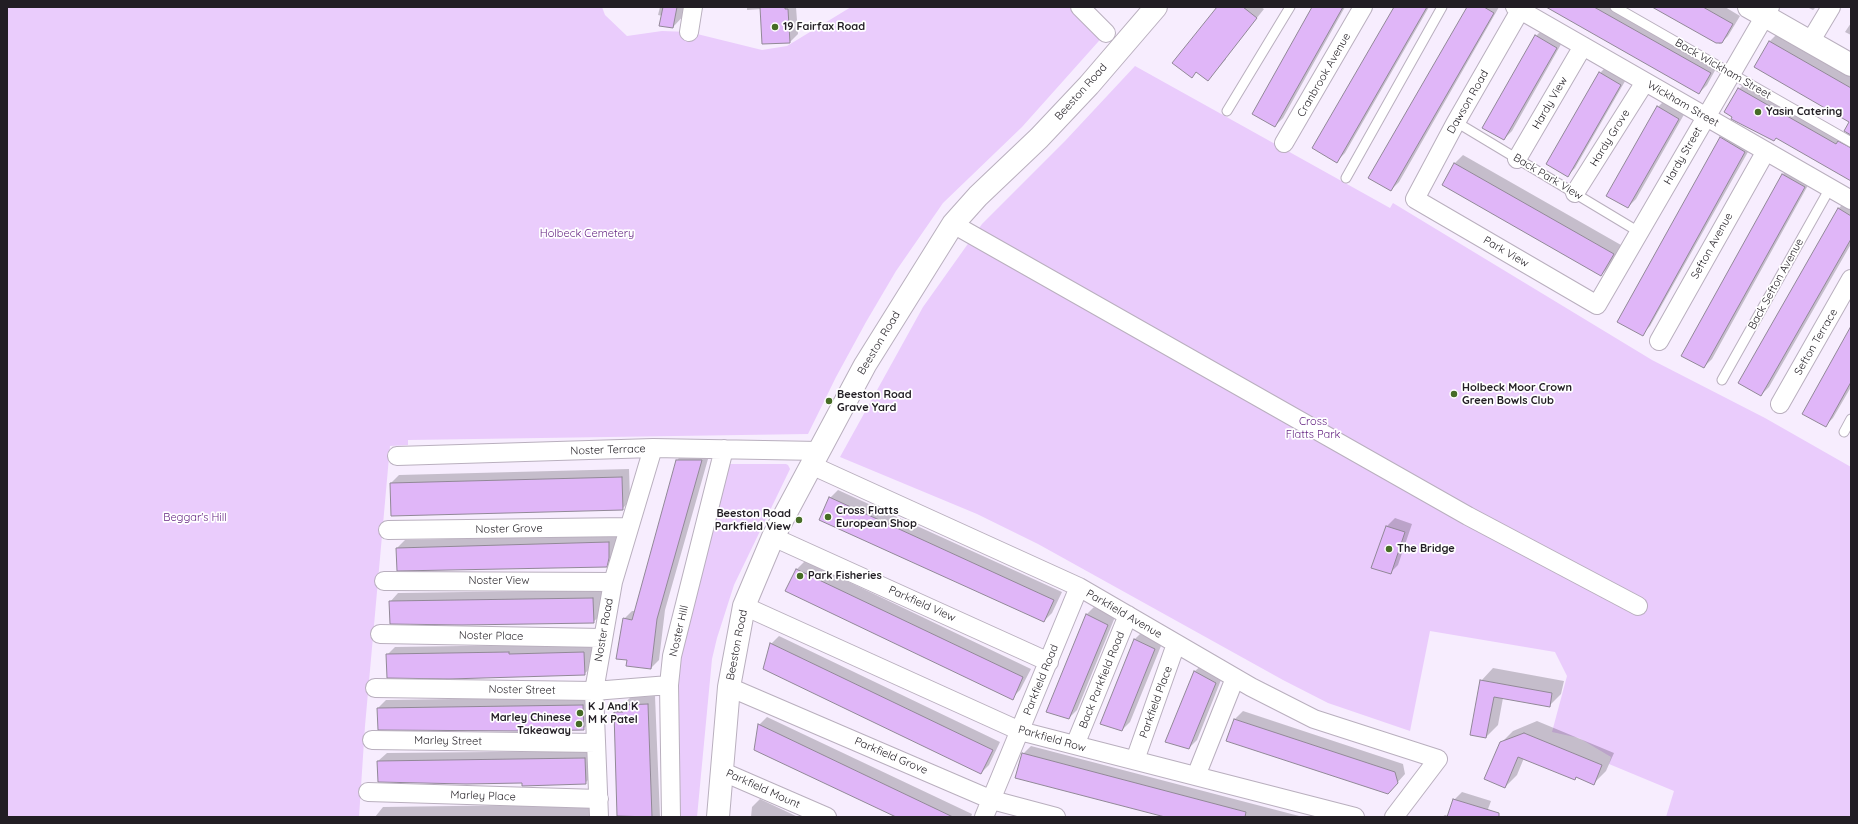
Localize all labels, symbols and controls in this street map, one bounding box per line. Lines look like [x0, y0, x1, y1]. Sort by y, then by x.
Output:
place label: 19 Fairfax Road [783, 20, 865, 34]
marker: 19 Fairfax Road [770, 22, 780, 32]
street label: Cranbrook Avenue [1295, 31, 1353, 119]
street label: Back Wickham Street [1673, 36, 1773, 102]
street label: Beeston Road [1052, 61, 1110, 123]
street label: Dawson Road [1444, 68, 1492, 136]
street label: Hardy View [1530, 74, 1570, 132]
street label: Wickham Street [1645, 78, 1721, 130]
place label: Yasin Catering [1766, 105, 1842, 119]
street label: Hardy Grove [1587, 107, 1633, 169]
marker: Yasin Catering [1753, 107, 1763, 117]
street label: Hardy Street [1661, 125, 1705, 187]
street label: Back Park View [1511, 151, 1585, 203]
street label: Sefton Avenue [1688, 211, 1736, 281]
park label: Holbeck Cemetery [540, 227, 634, 241]
street label: Park View [1481, 234, 1531, 270]
street label: Back Sefton Avenue [1745, 236, 1807, 332]
street label: Sefton Terrace [1792, 306, 1840, 378]
street label: Beeston Road [855, 309, 903, 377]
place label: Holbeck Moor Crown Green Bowls Club [1462, 381, 1572, 407]
place label: Beeston Road Grave Yard [837, 388, 912, 414]
marker: Holbeck Moor Crown Green Bowls Club [1449, 389, 1459, 399]
marker: Beeston Road Grave Yard [824, 396, 834, 406]
park label: Cross Flatts Park [1286, 415, 1340, 441]
street label: Noster Terrace [570, 442, 646, 458]
place label: Cross Flatts European Shop [836, 504, 917, 530]
place label: Beeston Road Parkfield View [715, 507, 791, 533]
park label: Beggar's Hill [163, 511, 227, 525]
marker: Cross Flatts European Shop [823, 512, 833, 522]
marker: Beeston Road Parkfield View [794, 515, 804, 525]
street label: Noster Grove [475, 522, 543, 536]
place label: The Bridge [1397, 542, 1455, 556]
marker: The Bridge [1384, 544, 1394, 554]
place label: Park Fisheries [808, 569, 882, 583]
marker: Park Fisheries [795, 571, 805, 581]
street label: Noster View [468, 574, 530, 588]
street label: Parkfield View [886, 583, 958, 625]
street label: Parkfield Avenue [1084, 587, 1164, 641]
street label: Noster Road [592, 597, 616, 663]
street label: Noster Hill [667, 604, 691, 658]
street label: Beeston Road [724, 609, 750, 681]
street label: Noster Place [459, 629, 523, 643]
street label: Back Parkfield Road [1076, 630, 1128, 730]
street label: Parkfield Road [1021, 643, 1061, 717]
street label: Parkfield Place [1137, 664, 1175, 740]
street label: Noster Street [488, 683, 556, 697]
place label: K J And K M K Patel [588, 700, 638, 726]
marker: K J And K M K Patel [575, 708, 585, 718]
place label: Marley Chinese Takeaway [491, 711, 571, 737]
marker: Marley Chinese Takeaway [574, 719, 584, 729]
street label: Parkfield Row [1016, 723, 1088, 755]
street label: Marley Street [414, 734, 482, 748]
street label: Parkfield Grove [852, 735, 930, 777]
street label: Parkfield Mount [724, 767, 802, 811]
street label: Marley Place [450, 788, 516, 804]

